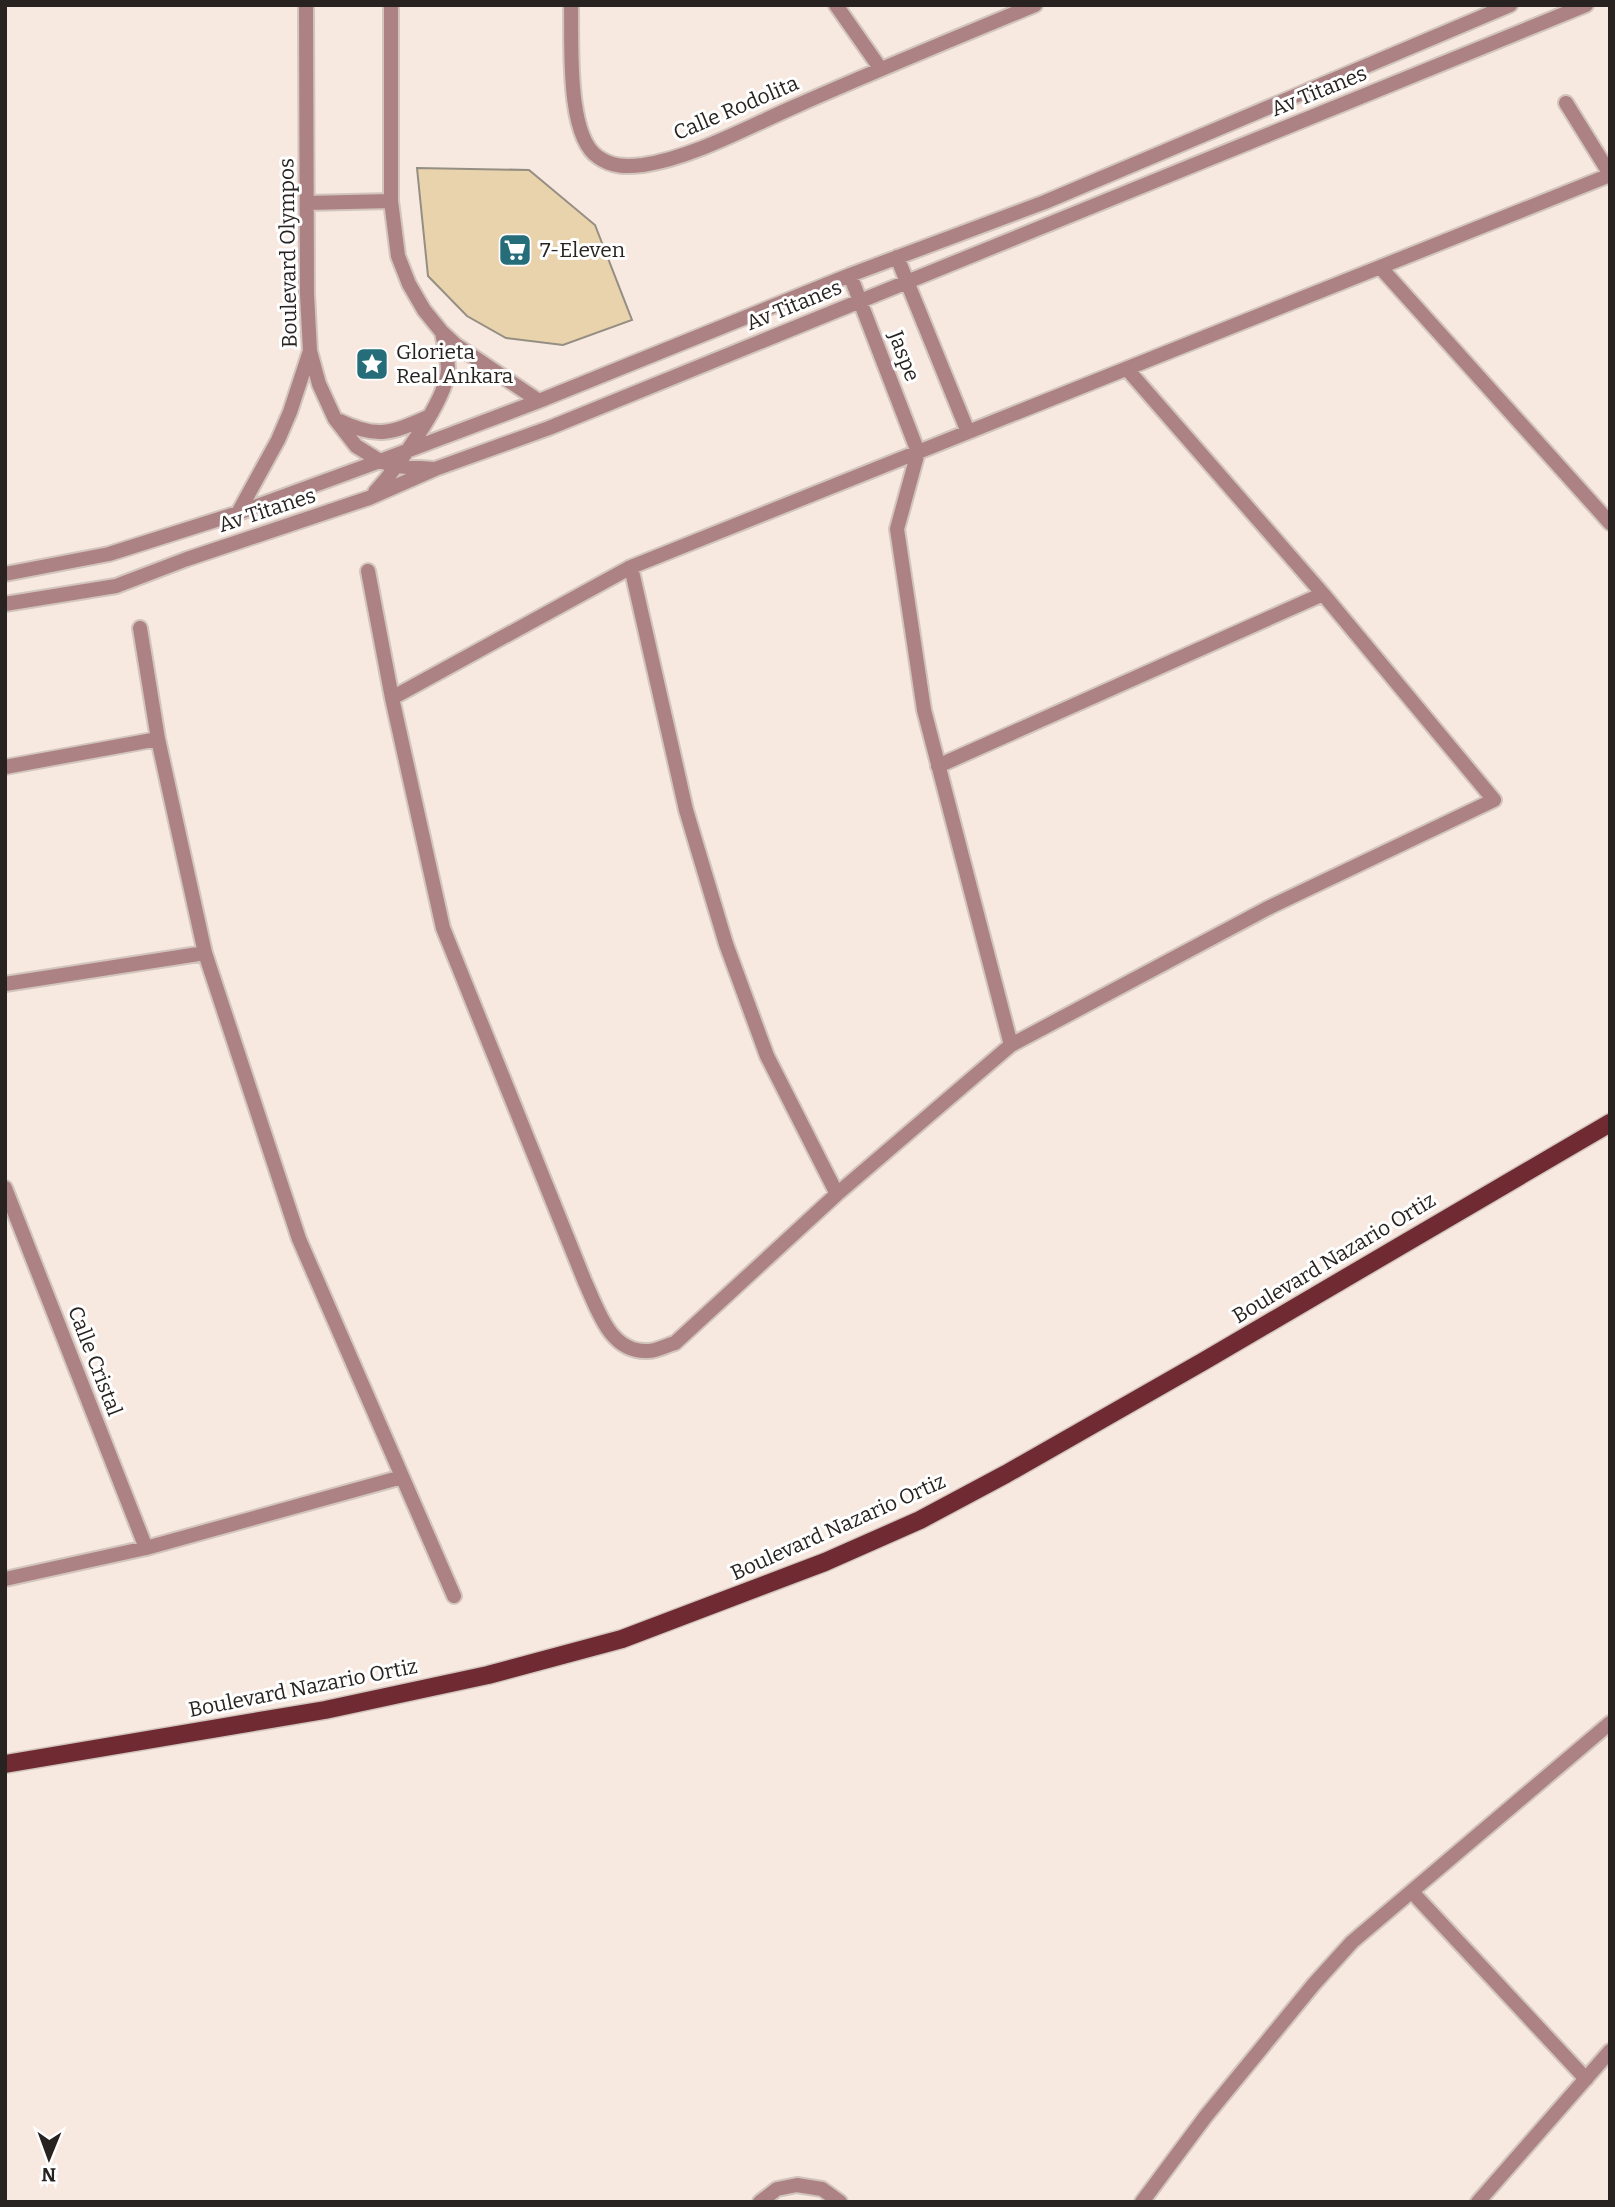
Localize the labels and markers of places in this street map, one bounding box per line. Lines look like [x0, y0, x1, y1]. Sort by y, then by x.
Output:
supermarket icon: 7-Eleven [496, 231, 534, 269]
place label: 7-Eleven [540, 237, 625, 263]
place label: Glorieta Real Ankara [396, 339, 514, 389]
place icon: Glorieta Real Ankara [353, 345, 391, 383]

